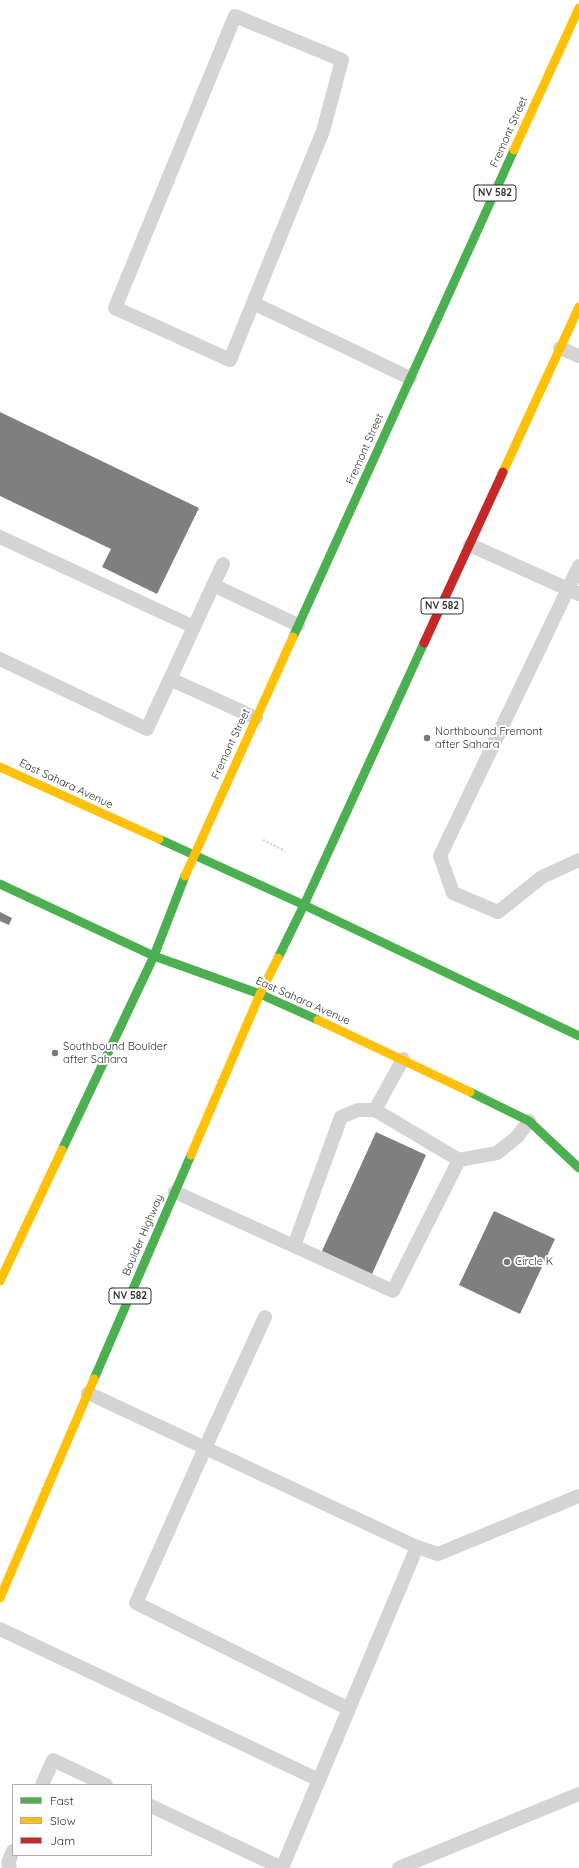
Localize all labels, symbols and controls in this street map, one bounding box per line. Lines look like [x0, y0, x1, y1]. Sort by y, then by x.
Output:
street label: Fremont Street [487, 95, 531, 169]
road number: NV 582 [474, 185, 516, 201]
street label: Fremont Street [343, 412, 387, 486]
road number: NV 582 [421, 598, 463, 614]
street label: Fremont Street [209, 707, 253, 781]
place label: Northbound Fremont after Sahara [435, 725, 543, 751]
marker: Northbound Fremont after Sahara [422, 733, 432, 743]
street label: East Sahara Avenue [17, 756, 115, 812]
street label: East Sahara Avenue [254, 974, 352, 1028]
place label: Southbound Boulder after Sahara [63, 1040, 167, 1066]
marker: Southbound Boulder after Sahara [50, 1048, 60, 1058]
street label: Boulder Highway [120, 1192, 166, 1278]
place label: Circle K [515, 1255, 553, 1269]
marker: Circle K [502, 1257, 512, 1267]
road number: NV 582 [109, 1288, 151, 1304]
legend [12, 1784, 152, 1856]
text: Fast [50, 1793, 74, 1808]
text: Slow [50, 1813, 76, 1828]
text: Jam [50, 1833, 75, 1848]

